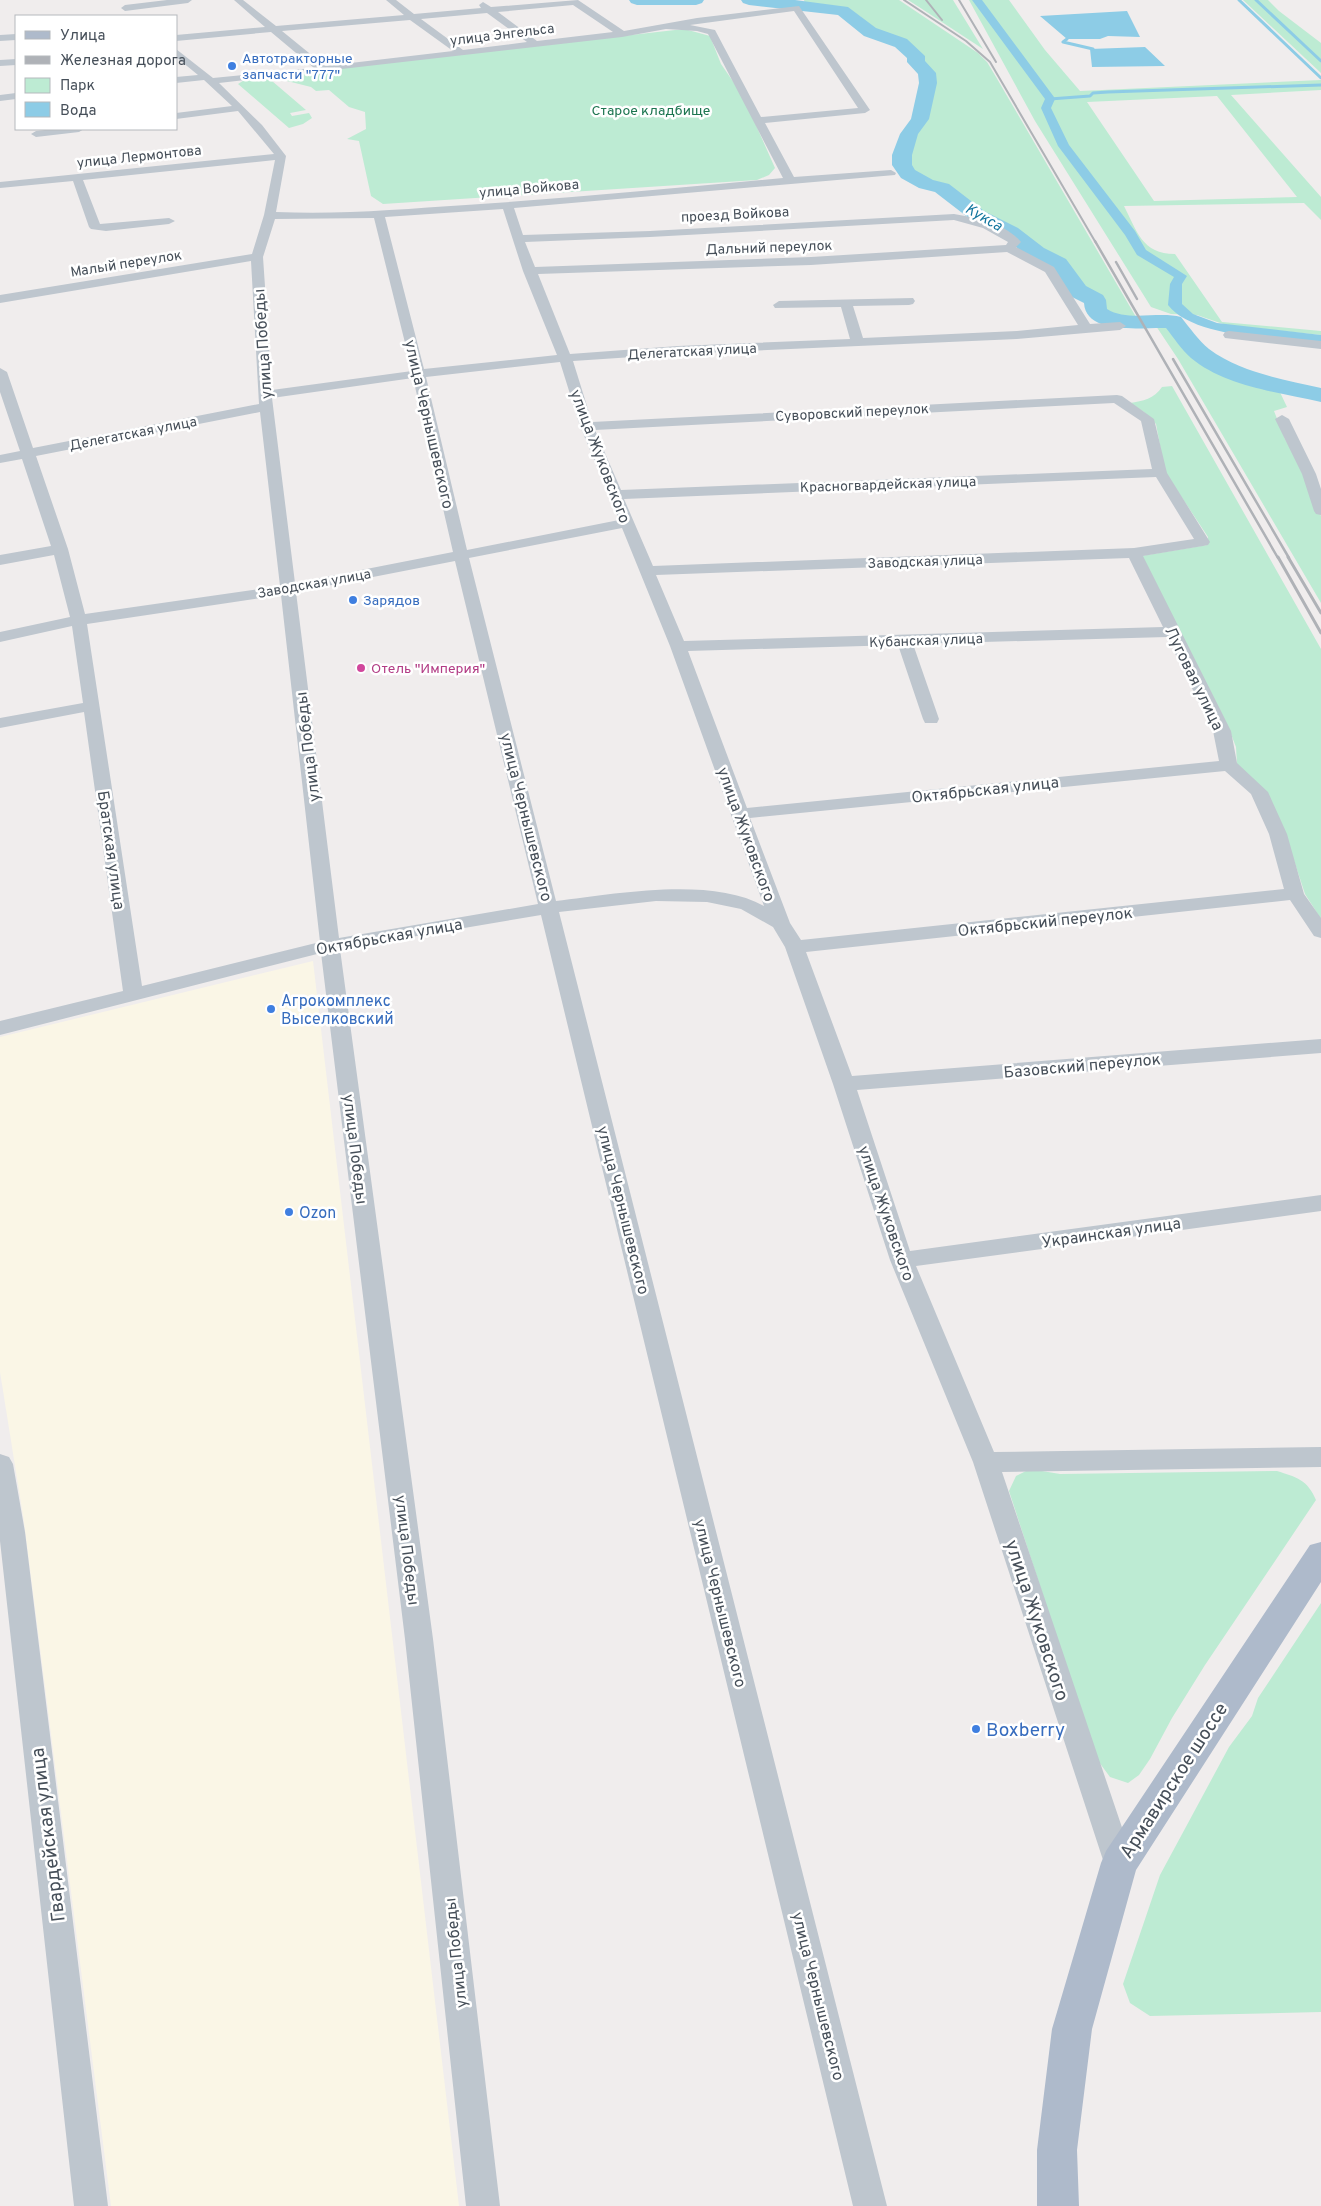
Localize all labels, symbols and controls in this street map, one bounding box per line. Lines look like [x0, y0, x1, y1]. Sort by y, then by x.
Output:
legend [15, 15, 178, 130]
street label: улица Энгельса [449, 21, 555, 50]
text: Улица [60, 27, 105, 46]
place label: Автотракторные запчасти "777" [242, 51, 353, 84]
text: Железная дорога [60, 52, 186, 71]
marker: Автотракторные запчасти "777" [226, 60, 238, 72]
text: Парк [60, 77, 95, 96]
text: Вода [60, 102, 96, 121]
park label: Старое кладбище [592, 103, 710, 120]
street label: улица Лермонтова [76, 142, 202, 173]
street label: улица Войкова [479, 177, 580, 202]
water label: Кукса [961, 200, 1005, 237]
street label: проезд Войкова [681, 204, 790, 227]
street label: Дальний переулок [705, 238, 833, 259]
street label: Малый переулок [69, 247, 183, 282]
street label: улица Победы [250, 288, 278, 400]
street label: улица Чернышевского [399, 338, 457, 511]
street label: Делегатская улица [627, 341, 757, 364]
street label: улица Жуковского [564, 387, 634, 527]
street label: Суворовский переулок [775, 401, 929, 426]
street label: Делегатская улица [68, 414, 199, 455]
street label: Красногвардейская улица [800, 474, 976, 497]
street label: Заводская улица [867, 552, 983, 573]
street label: Заводская улица [256, 566, 372, 603]
place label: Зарядов [363, 593, 420, 610]
marker: Зарядов [347, 594, 359, 606]
street label: Луговая улица [1159, 624, 1227, 734]
street label: Кубанская улица [869, 631, 983, 652]
place label: Отель "Империя" [371, 661, 485, 678]
marker: Отель "Империя" [355, 662, 367, 674]
street label: улица Победы [292, 691, 326, 803]
street label: улица Чернышевского [494, 731, 556, 904]
street label: улица Жуковского [711, 765, 779, 905]
street label: Октябрьская улица [910, 773, 1060, 809]
street label: Братская улица [92, 790, 128, 911]
street label: Октябрьский переулок [957, 904, 1134, 942]
street label: Октябрьская улица [315, 915, 464, 961]
place label: Агрокомплекс Выселковский [281, 992, 394, 1030]
marker: Агрокомплекс Выселковский [265, 1003, 277, 1015]
street label: Базовский переулок [1003, 1050, 1162, 1084]
street label: улица Победы [337, 1093, 371, 1205]
street label: улица Чернышевского [591, 1124, 653, 1297]
street label: улица Жуковского [853, 1143, 918, 1284]
place label: Ozon [299, 1204, 336, 1224]
marker: Ozon [283, 1206, 295, 1218]
street label: Украинская улица [1040, 1214, 1182, 1254]
street label: улица Победы [389, 1494, 423, 1606]
street label: улица Чернышевского [688, 1517, 750, 1690]
street label: улица Жуковского [999, 1537, 1074, 1704]
street label: Армавирское шоссе [1115, 1699, 1234, 1863]
place label: Boxberry [986, 1719, 1065, 1743]
marker: Boxberry [970, 1723, 982, 1735]
street label: Гвардейская улица [26, 1746, 72, 1923]
street label: улица Победы [441, 1897, 473, 2009]
street label: улица Чернышевского [786, 1910, 848, 2083]

